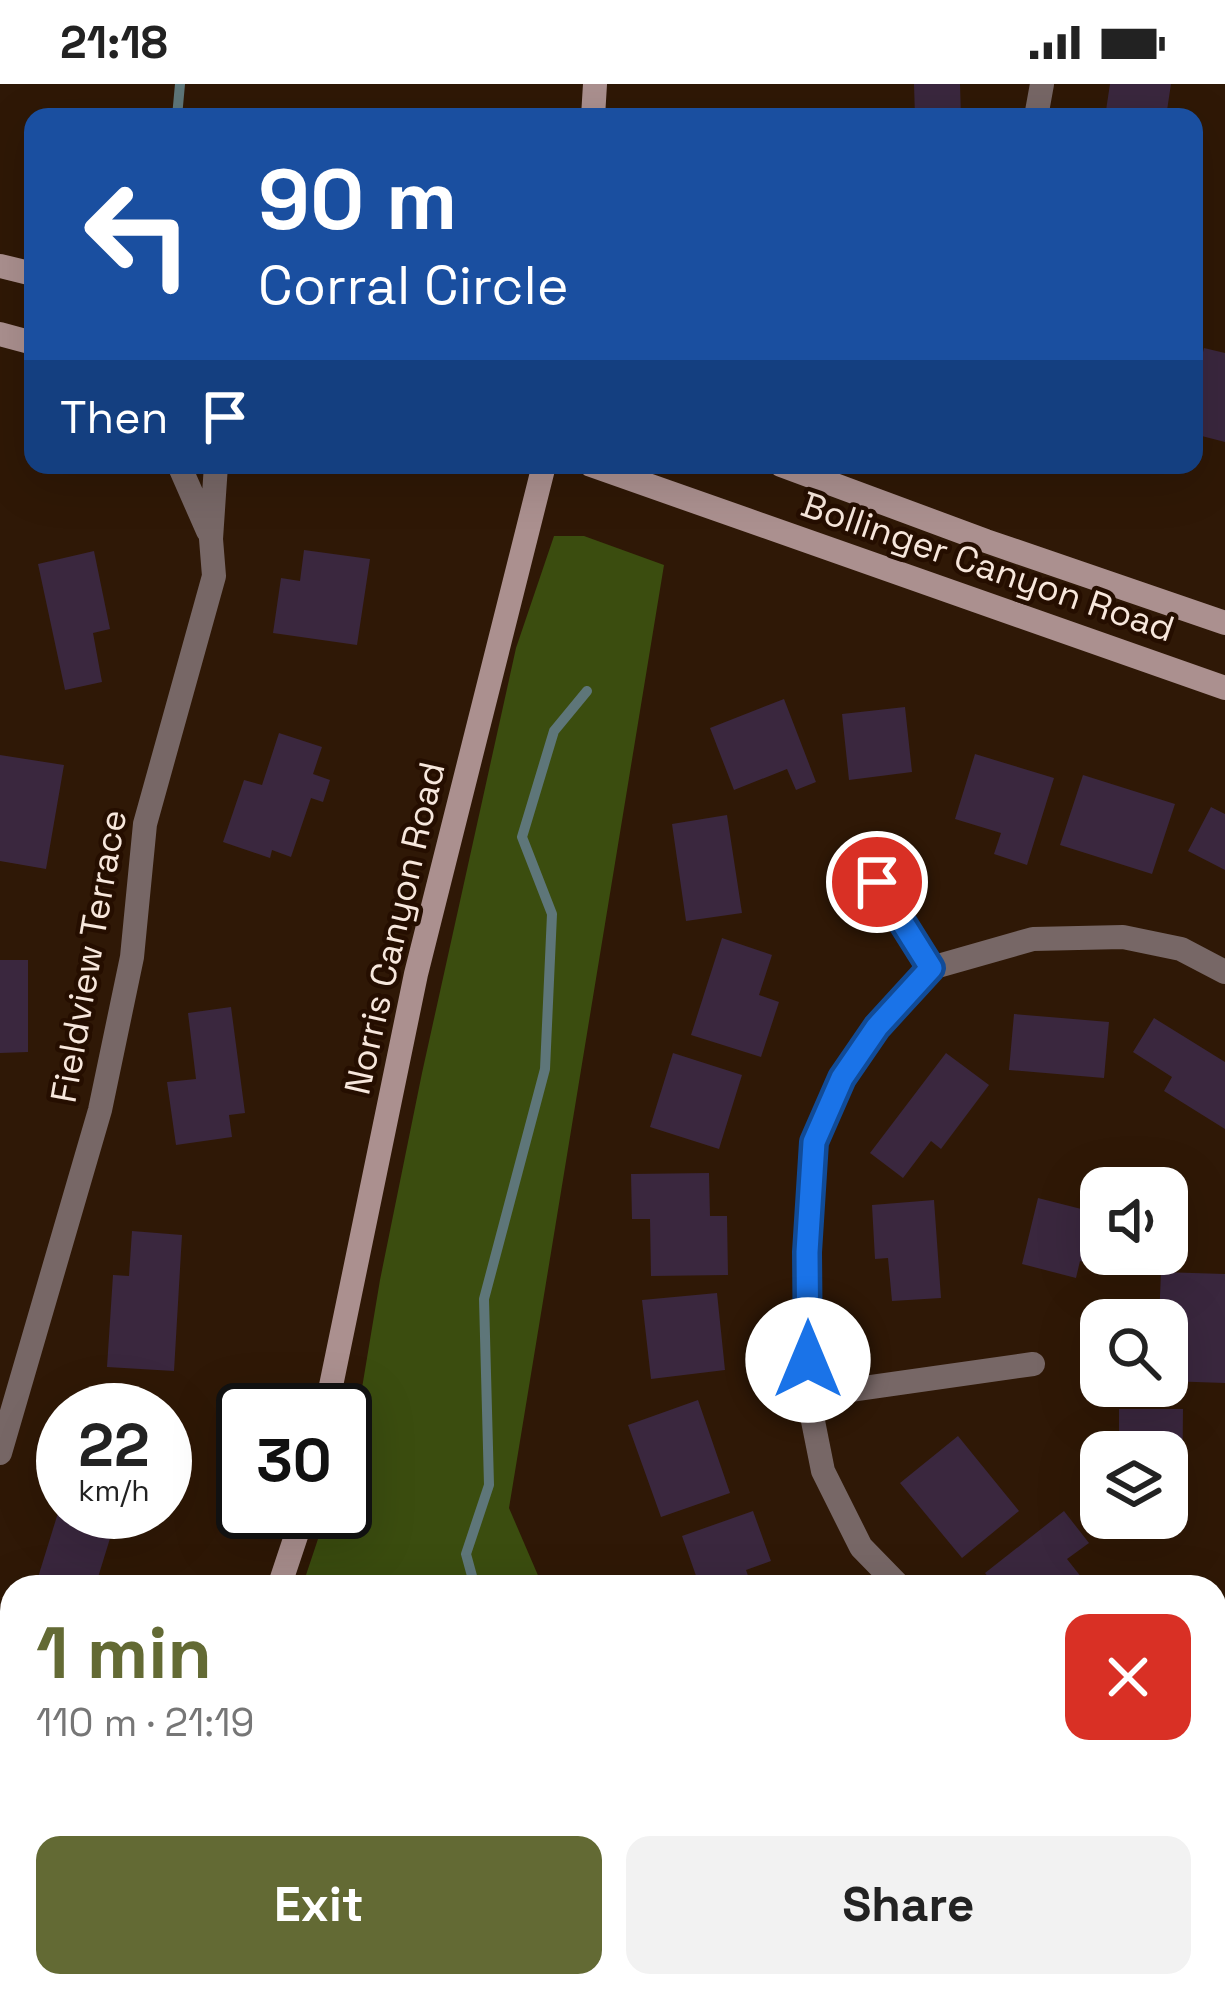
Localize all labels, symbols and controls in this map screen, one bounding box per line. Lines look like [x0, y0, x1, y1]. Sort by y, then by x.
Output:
text: 21:18 [60, 14, 168, 71]
text: 90 m [258, 146, 457, 254]
icon: left [60, 156, 216, 312]
text: Corral Circle [258, 251, 569, 320]
icon: arrive [192, 384, 258, 450]
text: Then [60, 389, 168, 446]
street label: Bollinger Canyon Road [795, 481, 1180, 652]
street label: Norris Canyon Road [334, 757, 456, 1099]
street label: Fieldview Terrace [41, 806, 137, 1106]
pin [826, 831, 928, 933]
icon: arrive [844, 849, 910, 915]
map controls [1080, 1167, 1188, 1539]
button: sound [1080, 1167, 1188, 1275]
position arrow [745, 1297, 871, 1423]
button: search [1080, 1299, 1188, 1407]
speed limit sign: 30 [216, 1383, 372, 1539]
text: 22 [78, 1407, 150, 1484]
button: layers [1080, 1431, 1188, 1539]
text: km/h [78, 1471, 150, 1510]
text: 1 min [36, 1607, 212, 1699]
button: close [1065, 1614, 1191, 1740]
text: 110 m · 21:19 [36, 1698, 254, 1747]
button: Exit [36, 1836, 602, 1974]
button: Share [626, 1836, 1191, 1974]

